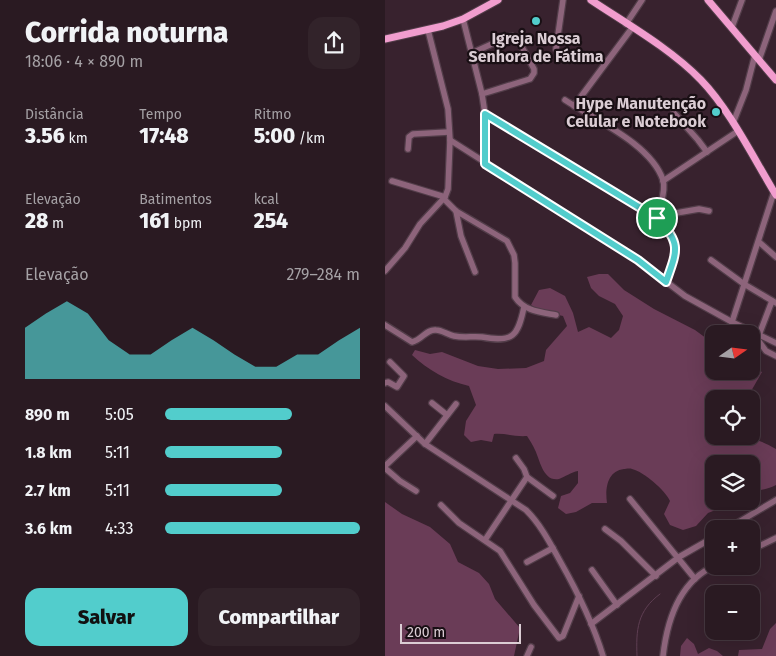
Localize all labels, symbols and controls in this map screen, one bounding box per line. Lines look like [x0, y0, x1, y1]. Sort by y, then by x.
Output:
marker: Igreja Nossa Senhora de Fátima [530, 15, 542, 27]
text: Corrida noturna [25, 16, 228, 49]
button: share [308, 17, 360, 69]
place label: Igreja Nossa Senhora de Fátima [468, 29, 604, 66]
text: 18:06 · 4 × 890 m [25, 52, 143, 71]
place label: Hype Manutenção Celular e Notebook [566, 94, 706, 131]
text: Distância [25, 106, 84, 123]
text: Tempo [139, 106, 182, 123]
text: Ritmo [254, 106, 291, 123]
marker: Hype Manutenção Celular e Notebook [710, 106, 722, 118]
text: 3.56 [25, 123, 65, 149]
text: 17:48 [139, 123, 189, 149]
text: 5:00 [254, 123, 295, 149]
text: km [65, 130, 88, 147]
text: /km [295, 130, 325, 147]
text: Elevação [25, 191, 81, 208]
text: Batimentos [139, 191, 212, 208]
text: kcal [254, 191, 279, 208]
pin [636, 197, 678, 239]
icon: arrive [643, 204, 671, 232]
text: 28 [25, 208, 48, 234]
text: 161 [139, 208, 170, 234]
text: 254 [254, 208, 288, 234]
text: m [48, 215, 64, 232]
text: bpm [170, 215, 202, 232]
text: Elevação [25, 265, 89, 284]
text: 279–284 m [286, 265, 360, 284]
north arrow [705, 325, 760, 380]
map controls [705, 325, 760, 640]
button: locate [705, 390, 760, 445]
text: 890 m [25, 405, 70, 424]
text: 5:05 [105, 405, 134, 424]
text: 1.8 km [25, 443, 72, 462]
text: 5:11 [105, 443, 130, 462]
button: layers [705, 455, 760, 510]
text: 2.7 km [25, 481, 71, 500]
text: 5:11 [105, 481, 130, 500]
text: 3.6 km [25, 519, 72, 538]
text: 4:33 [105, 519, 133, 538]
button: + [705, 520, 760, 575]
button: − [705, 585, 760, 640]
button: Salvar [25, 588, 188, 646]
button: Compartilhar [198, 588, 360, 646]
scale bar [400, 621, 521, 644]
text: 200 m [407, 624, 445, 641]

